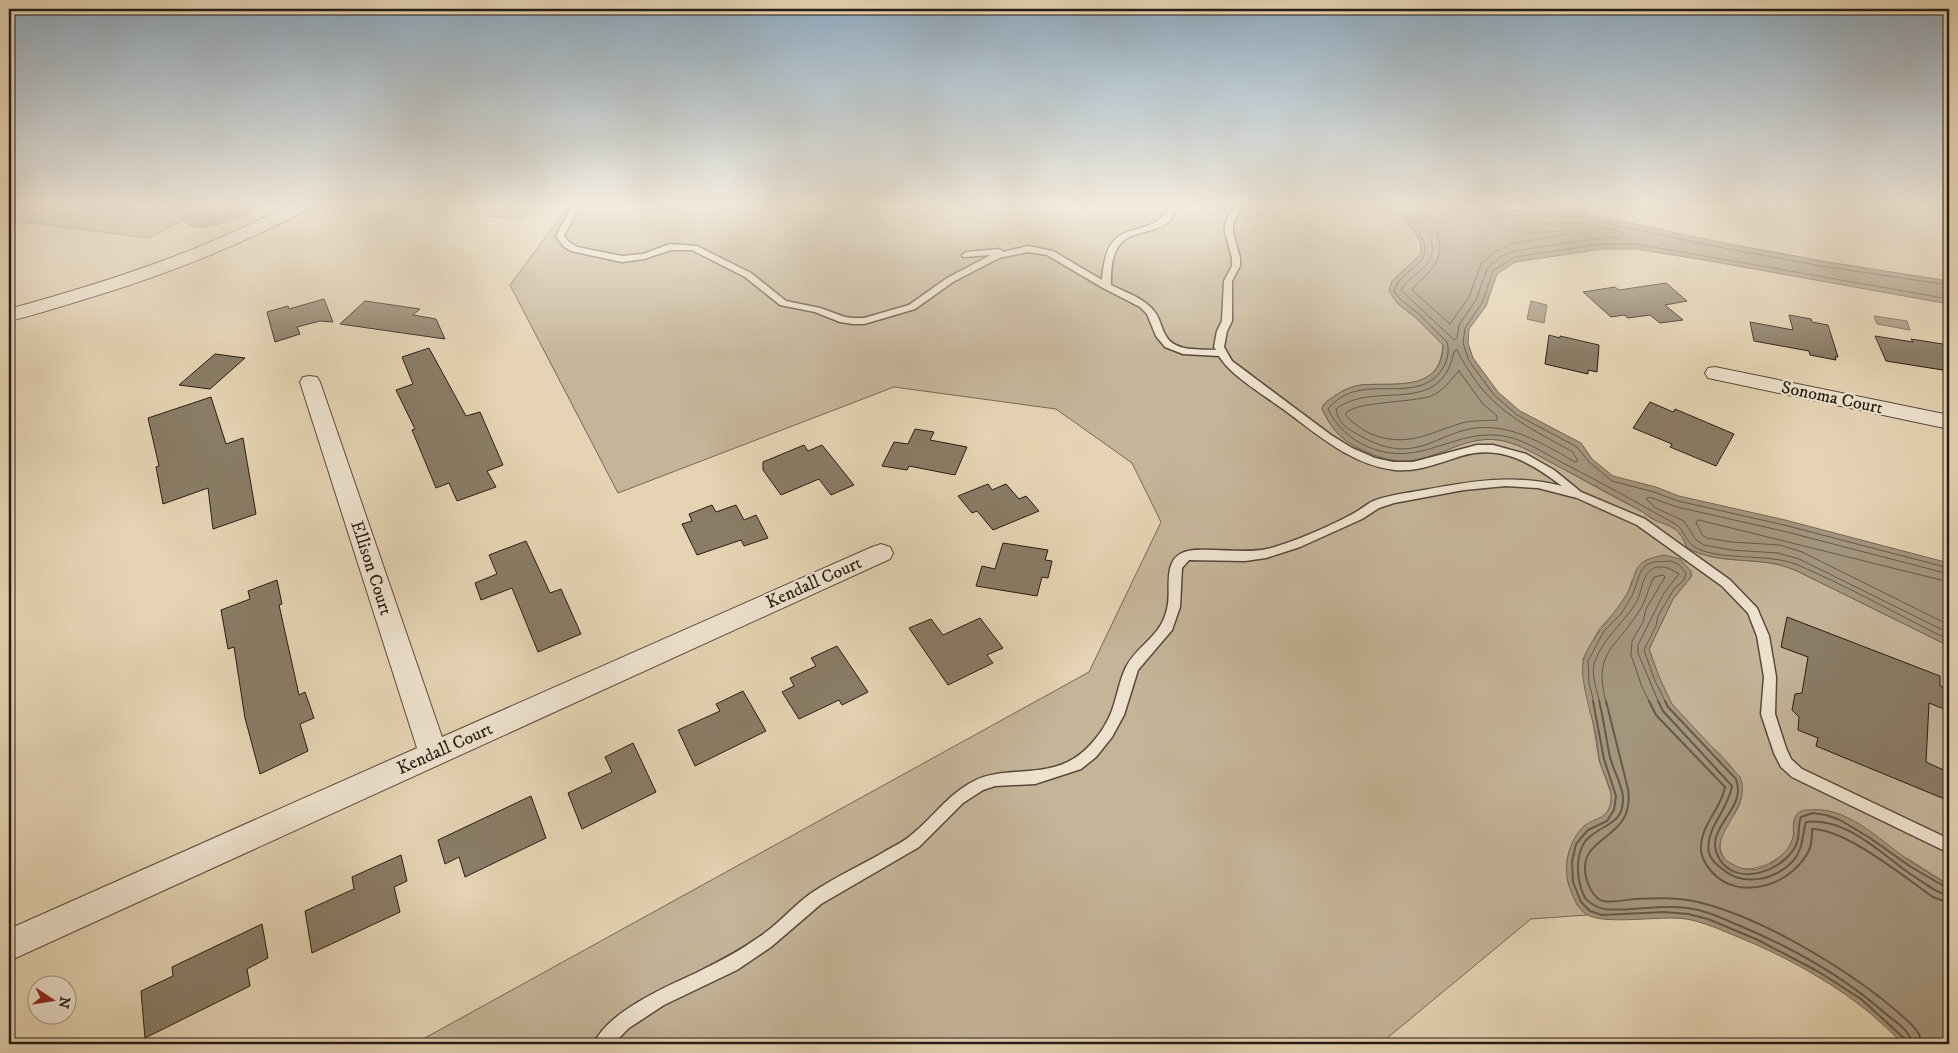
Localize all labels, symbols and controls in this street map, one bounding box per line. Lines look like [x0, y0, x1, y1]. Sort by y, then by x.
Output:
street label: Sonoma Court [1779, 377, 1885, 420]
street label: Ellison Court [345, 518, 397, 618]
street label: Kendall Court [763, 552, 865, 614]
street label: Kendall Court [394, 718, 496, 780]
north arrow [28, 976, 78, 1026]
text: N [54, 995, 74, 1010]

